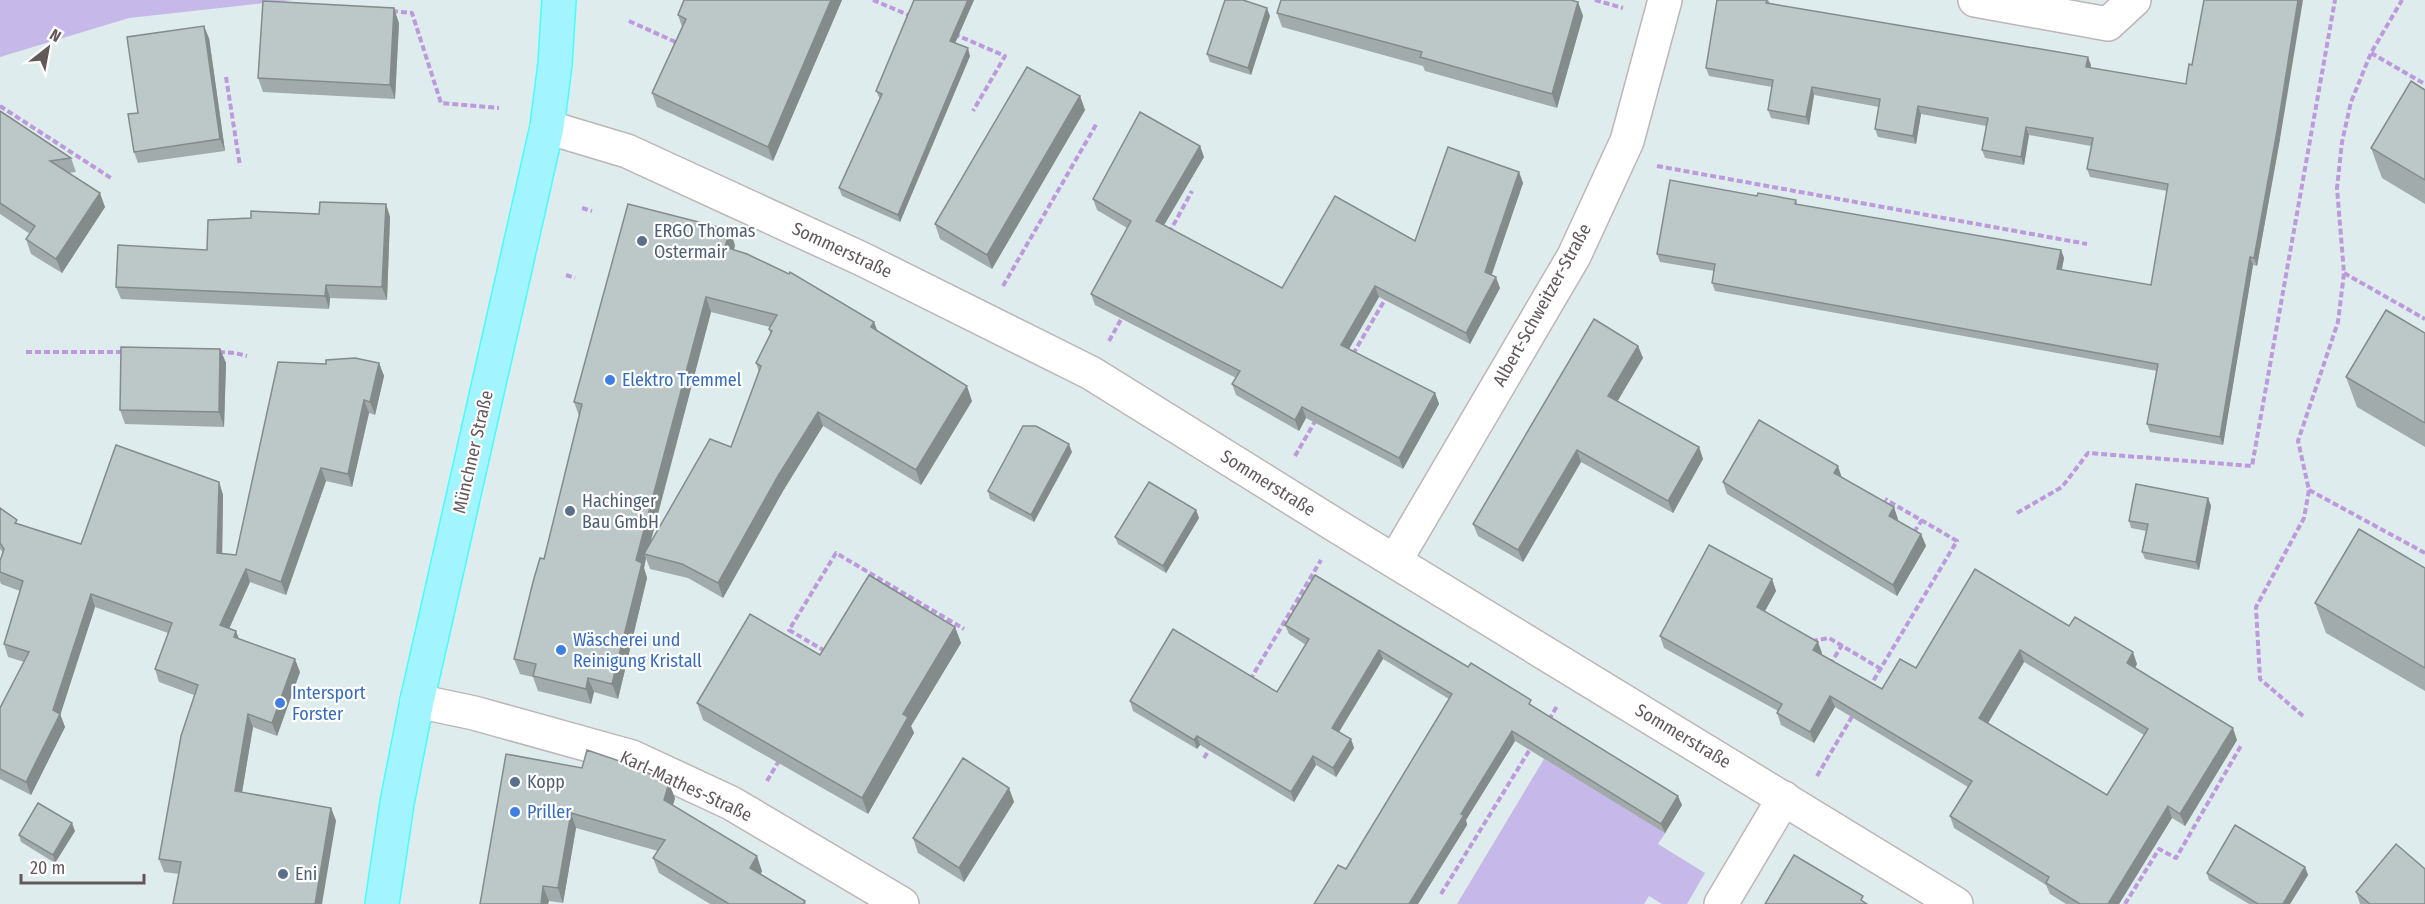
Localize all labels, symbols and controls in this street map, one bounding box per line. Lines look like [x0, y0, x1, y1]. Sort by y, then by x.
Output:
north arrow [18, 18, 78, 78]
text: N [46, 25, 64, 46]
street label: Sommerstraße [789, 217, 896, 283]
place label: ERGO Thomas Ostermair [654, 220, 756, 263]
street label: Albert-Schweitzer-Straße [1488, 220, 1596, 390]
marker: ERGO Thomas Ostermair [635, 234, 649, 248]
place label: Elektro Tremmel [622, 369, 742, 391]
marker: Elektro Tremmel [603, 373, 617, 387]
street label: Münchner Straße [448, 388, 498, 516]
street label: Sommerstraße [1217, 445, 1320, 521]
place label: Hachinger Bau GmbH [582, 490, 659, 533]
marker: Hachinger Bau GmbH [563, 504, 577, 518]
place label: Wäscherei und Reinigung Kristall [573, 629, 702, 672]
marker: Wäscherei und Reinigung Kristall [554, 643, 568, 657]
place label: Intersport Forster [292, 682, 366, 725]
marker: Intersport Forster [273, 696, 287, 710]
street label: Sommerstraße [1631, 699, 1735, 773]
street label: Karl-Mathes-Straße [617, 746, 756, 826]
place label: Kopp [527, 771, 565, 793]
marker: Kopp [508, 775, 522, 789]
place label: Priller [527, 801, 572, 823]
marker: Priller [508, 805, 522, 819]
scale bar [21, 847, 144, 885]
text: 20 m [30, 857, 65, 879]
place label: Eni [295, 863, 317, 885]
marker: Eni [276, 867, 290, 881]

